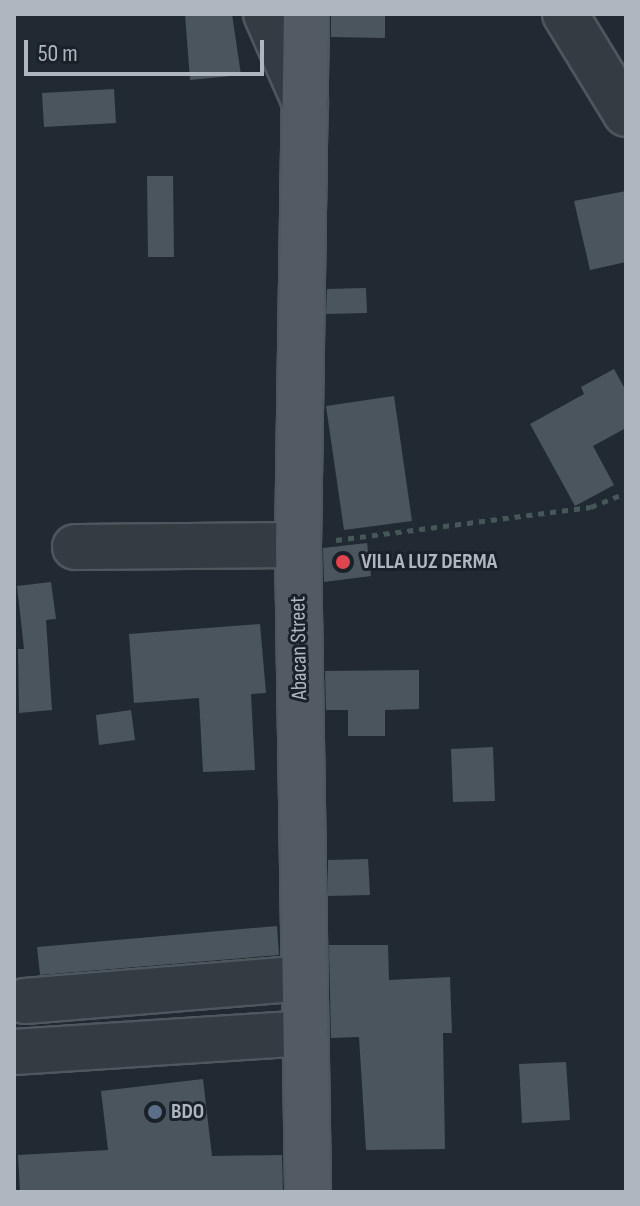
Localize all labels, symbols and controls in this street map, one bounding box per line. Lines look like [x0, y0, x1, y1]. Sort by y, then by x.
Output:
scale bar [28, 24, 268, 74]
text: 50 m [38, 39, 78, 68]
place label: VILLA LUZ DERMA [361, 549, 497, 575]
marker: VILLA LUZ DERMA [332, 551, 354, 573]
street label: Abacan Street [285, 596, 313, 700]
place label: BDO [171, 1099, 204, 1125]
marker: BDO [146, 1103, 164, 1121]

